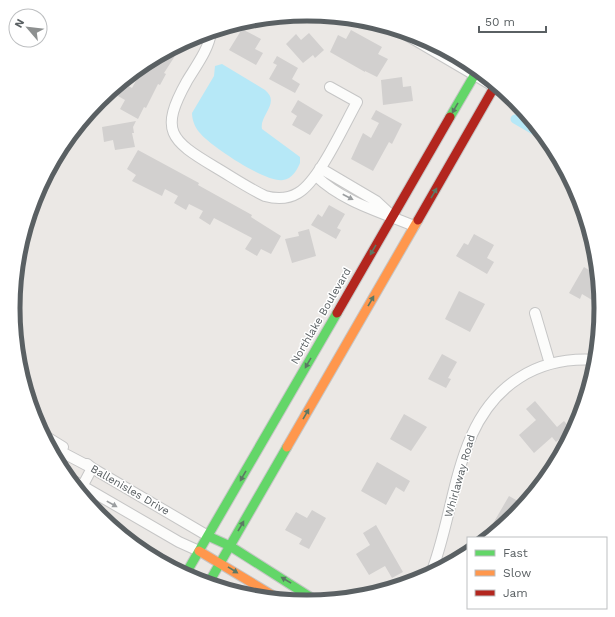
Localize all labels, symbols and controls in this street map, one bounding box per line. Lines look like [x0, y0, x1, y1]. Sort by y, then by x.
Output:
north arrow [8, 8, 48, 48]
scale bar [479, 8, 546, 34]
text: 50 m [485, 15, 515, 29]
text: N [12, 17, 27, 30]
one-way arrow [451, 102, 458, 114]
one-way arrow [430, 187, 437, 199]
one-way arrow [342, 194, 354, 201]
one-way arrow [369, 244, 376, 256]
street label: Northlake Boulevard [288, 266, 354, 366]
one-way arrow [367, 295, 374, 307]
one-way arrow [304, 357, 311, 369]
one-way arrow [303, 408, 310, 420]
street label: Whirlaway Road [442, 433, 478, 519]
street label: Ballenisles Drive [88, 462, 172, 518]
one-way arrow [239, 470, 246, 482]
one-way arrow [106, 501, 118, 508]
one-way arrow [238, 520, 245, 532]
legend [467, 537, 607, 609]
text: Fast [503, 546, 528, 560]
text: Slow [503, 566, 531, 580]
one-way arrow [227, 567, 239, 574]
one-way arrow [280, 577, 292, 584]
text: Jam [503, 586, 528, 600]

